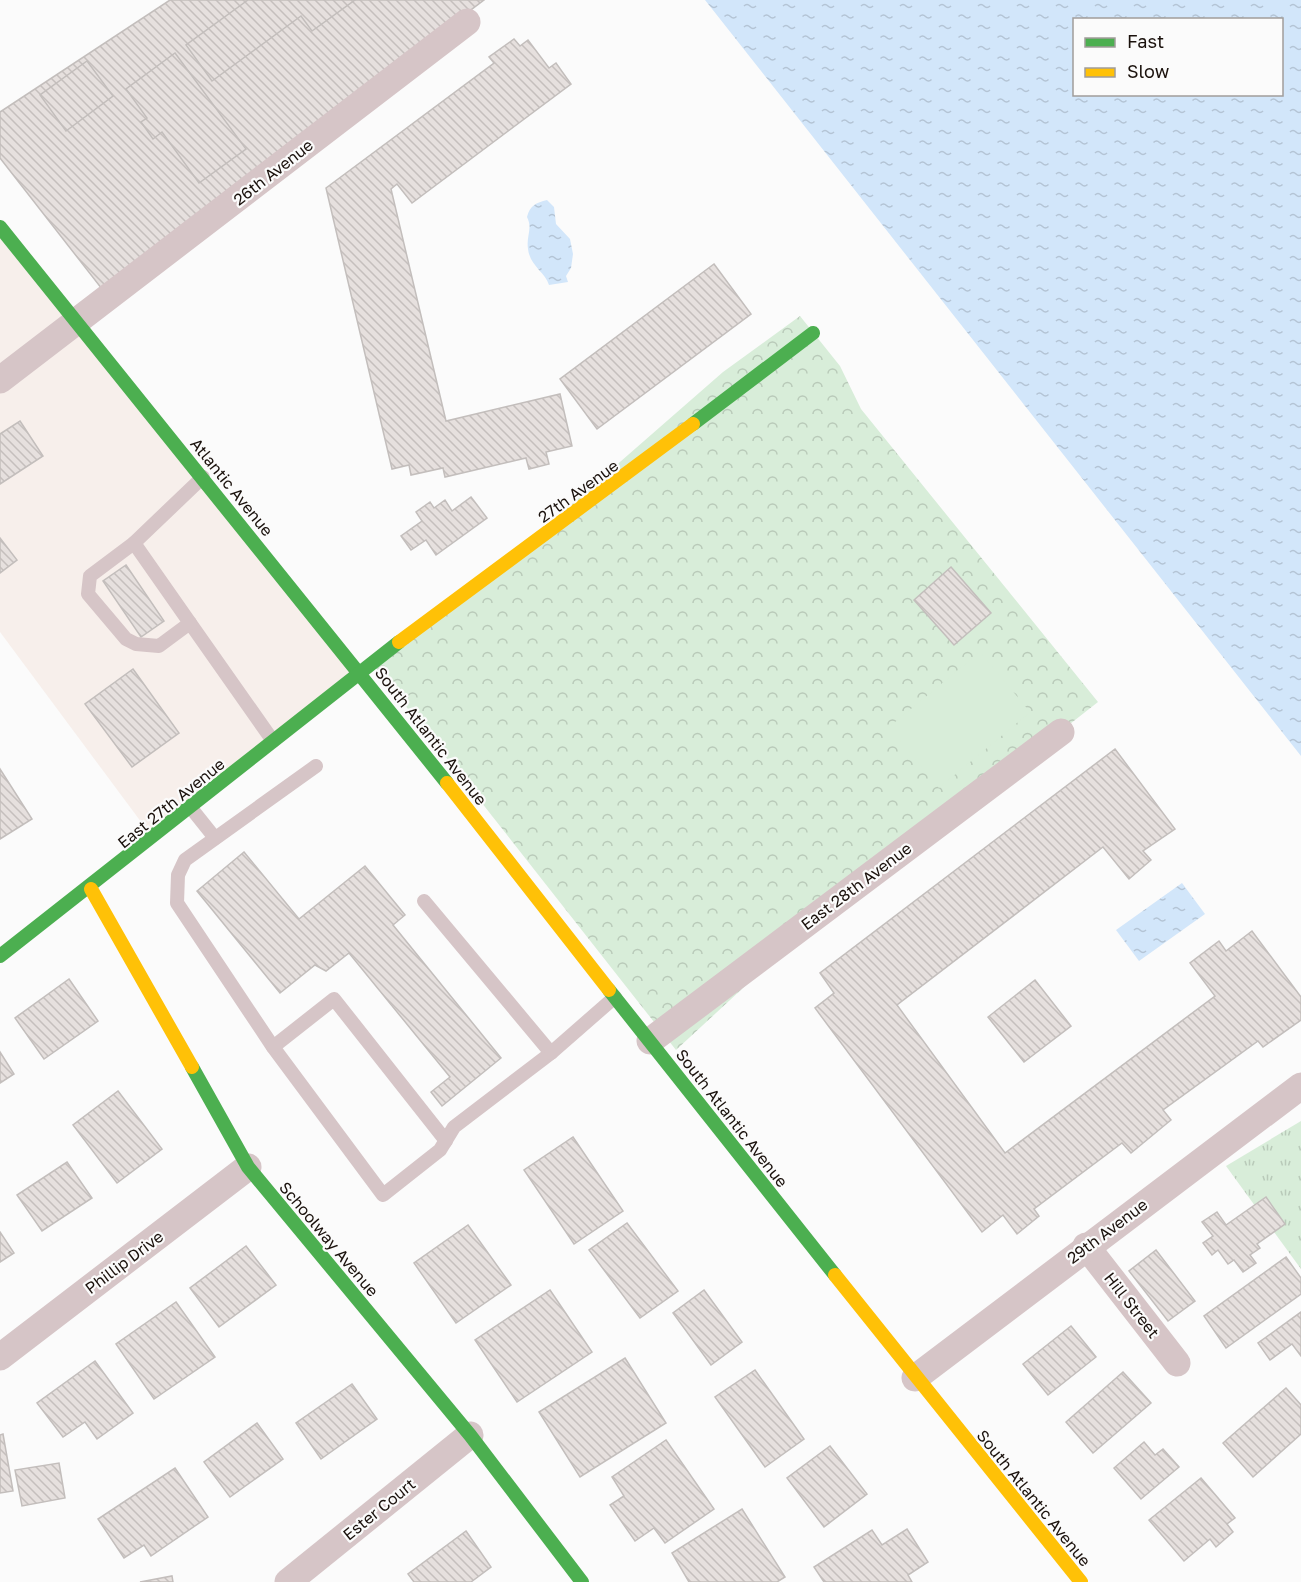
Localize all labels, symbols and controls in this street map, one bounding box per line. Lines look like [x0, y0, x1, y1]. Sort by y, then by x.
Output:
legend [1073, 18, 1283, 96]
text: Fast [1127, 30, 1164, 52]
text: Slow [1127, 60, 1170, 82]
street label: 26th Avenue [229, 135, 317, 209]
street label: Atlantic Avenue [186, 434, 278, 540]
street label: 27th Avenue [534, 455, 622, 527]
street label: South Atlantic Avenue [371, 663, 491, 809]
street label: East 27th Avenue [113, 754, 229, 852]
street label: East 28th Avenue [797, 838, 915, 934]
street label: South Atlantic Avenue [672, 1045, 792, 1191]
street label: Schoolway Avenue [275, 1178, 383, 1300]
street label: 29th Avenue [1063, 1194, 1151, 1268]
street label: Phillip Drive [81, 1226, 167, 1298]
street label: Hill Street [1100, 1268, 1164, 1342]
street label: South Atlantic Avenue [973, 1426, 1095, 1570]
street label: Ester Court [339, 1474, 419, 1544]

